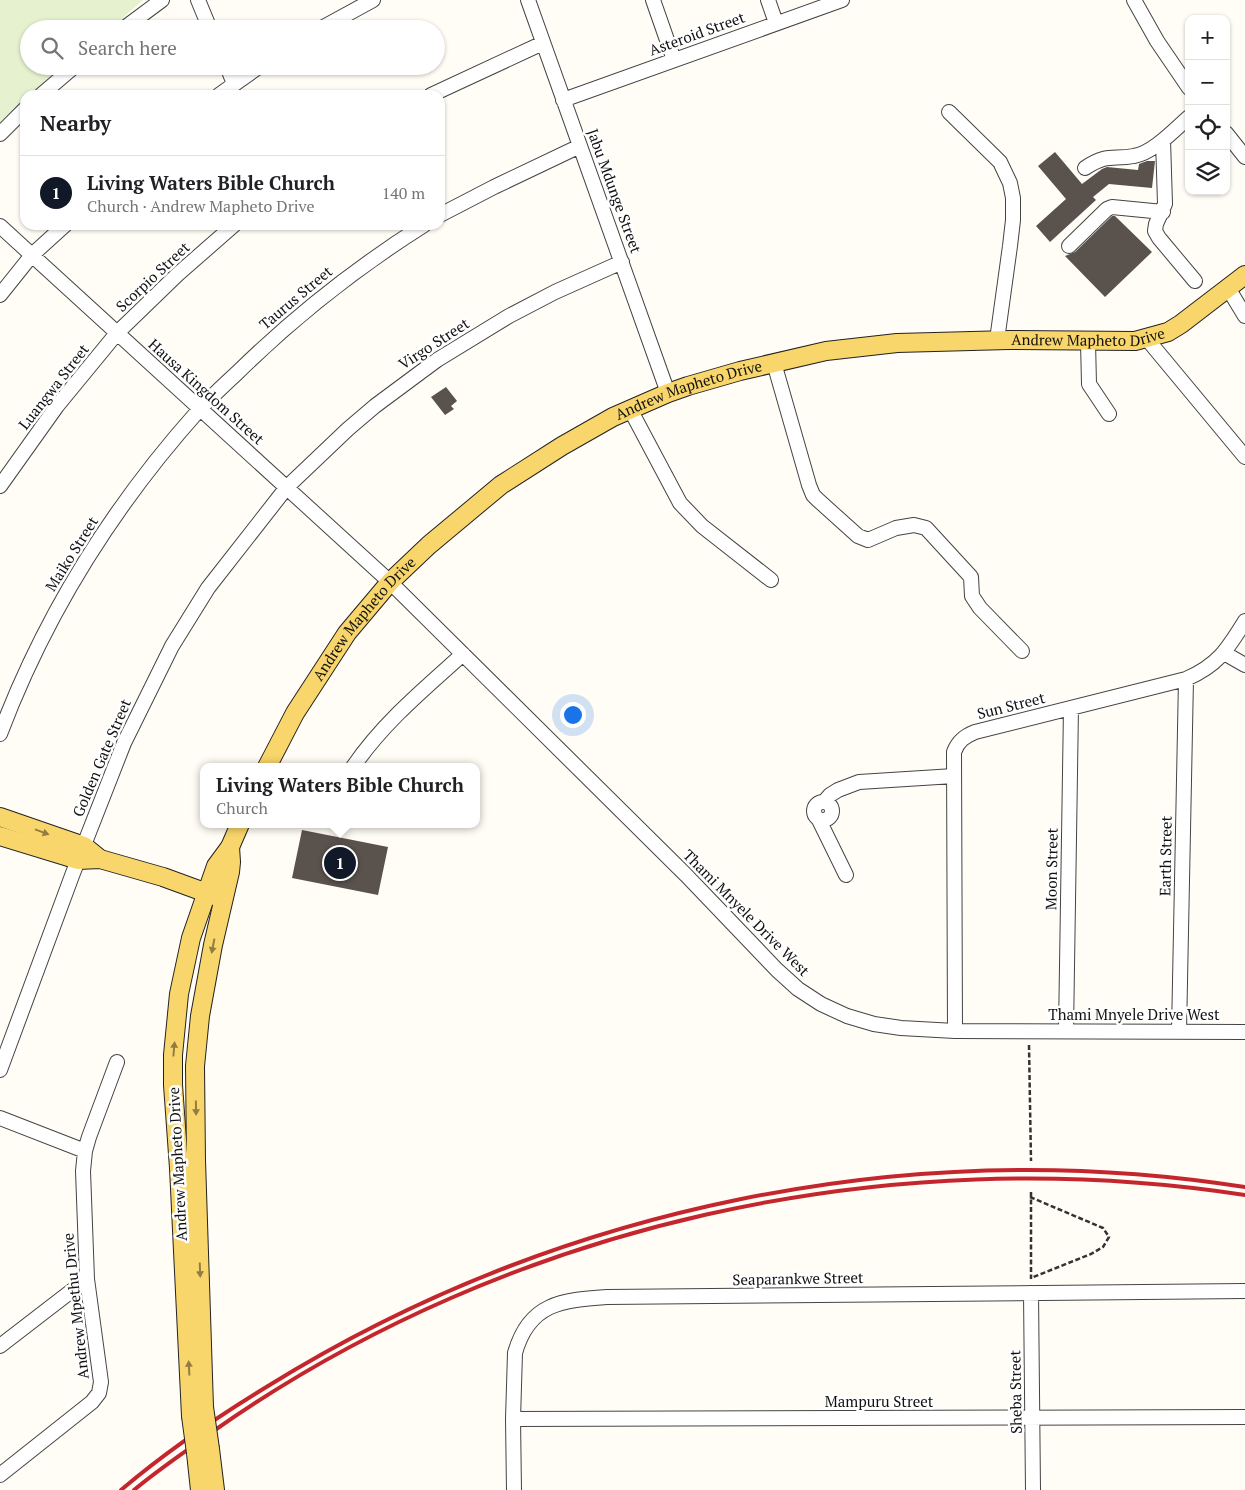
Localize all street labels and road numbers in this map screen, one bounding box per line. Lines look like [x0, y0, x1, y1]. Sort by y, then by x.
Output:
street label: Asteroid Street [646, 6, 748, 60]
street label: Jabu Mdunge Street [583, 126, 647, 256]
street label: Scorpio Street [111, 237, 194, 316]
street label: Taurus Street [255, 261, 336, 334]
street label: Virgo Street [394, 313, 473, 373]
street label: Andrew Mapheto Drive [1011, 322, 1167, 350]
street label: Hausa Kingdom Street [145, 334, 269, 449]
street label: Luangwa Street [14, 339, 93, 433]
street label: Andrew Mapheto Drive [612, 355, 764, 424]
street label: Maiko Street [40, 512, 102, 595]
street label: Andrew Mapheto Drive [308, 552, 420, 684]
street label: Sun Street [975, 687, 1047, 723]
street label: Golden Gate Street [67, 695, 135, 820]
street label: Earth Street [1154, 815, 1176, 896]
street label: Moon Street [1040, 827, 1062, 910]
street label: Thami Mnyele Drive West [679, 845, 815, 980]
street label: Thami Mnyele Drive West [1048, 1004, 1220, 1024]
street label: Andrew Mapheto Drive [163, 1087, 191, 1241]
street label: Andrew Mpethu Drive [57, 1232, 93, 1380]
street label: Seaparankwe Street [732, 1267, 864, 1289]
street label: Sheba Street [1004, 1350, 1026, 1434]
street label: Mampuru Street [825, 1391, 934, 1411]

